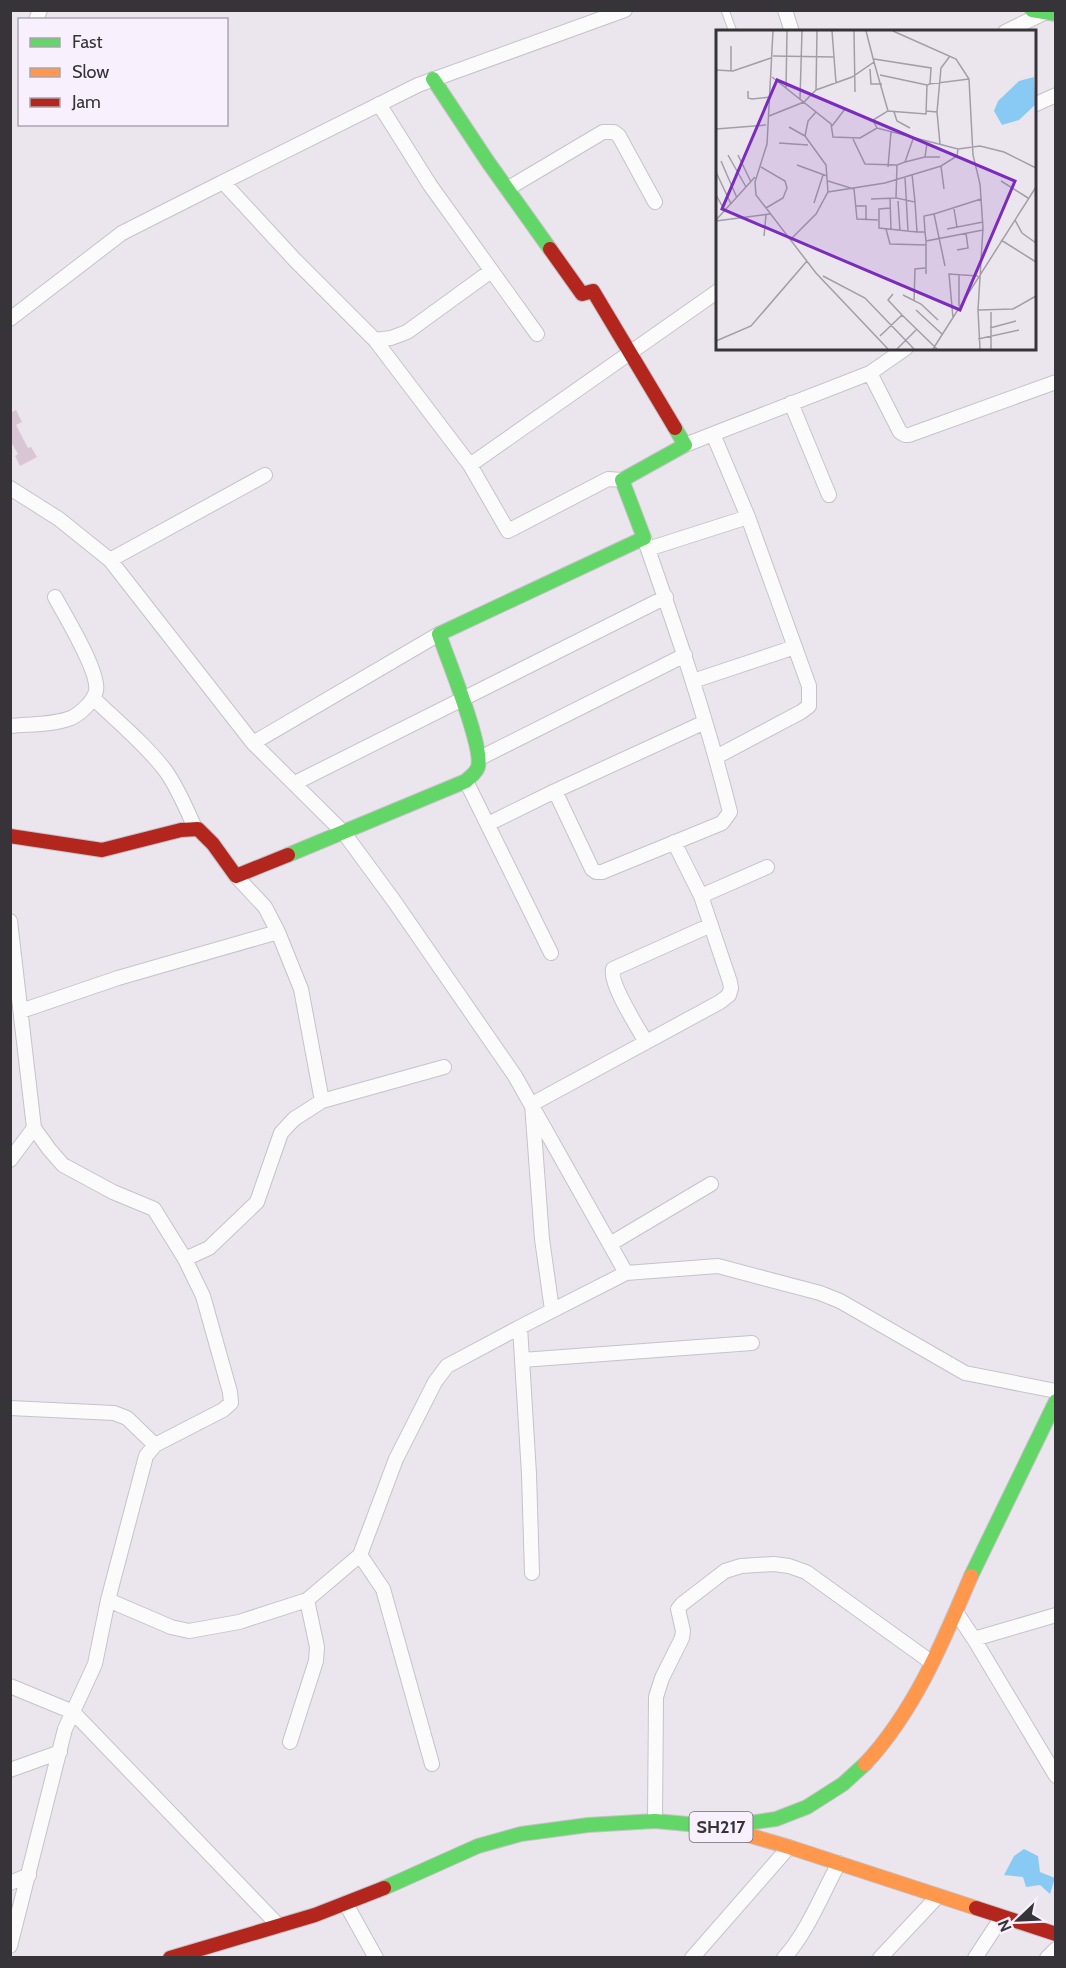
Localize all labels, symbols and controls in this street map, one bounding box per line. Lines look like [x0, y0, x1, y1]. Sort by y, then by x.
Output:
legend [18, 18, 228, 126]
inset map [716, 30, 1036, 350]
text: Fast [72, 31, 103, 53]
text: Slow [72, 61, 109, 83]
text: Jam [71, 91, 101, 113]
road number: SH217 [690, 1812, 752, 1842]
north arrow [988, 1890, 1048, 1950]
text: N [994, 1917, 1016, 1935]

